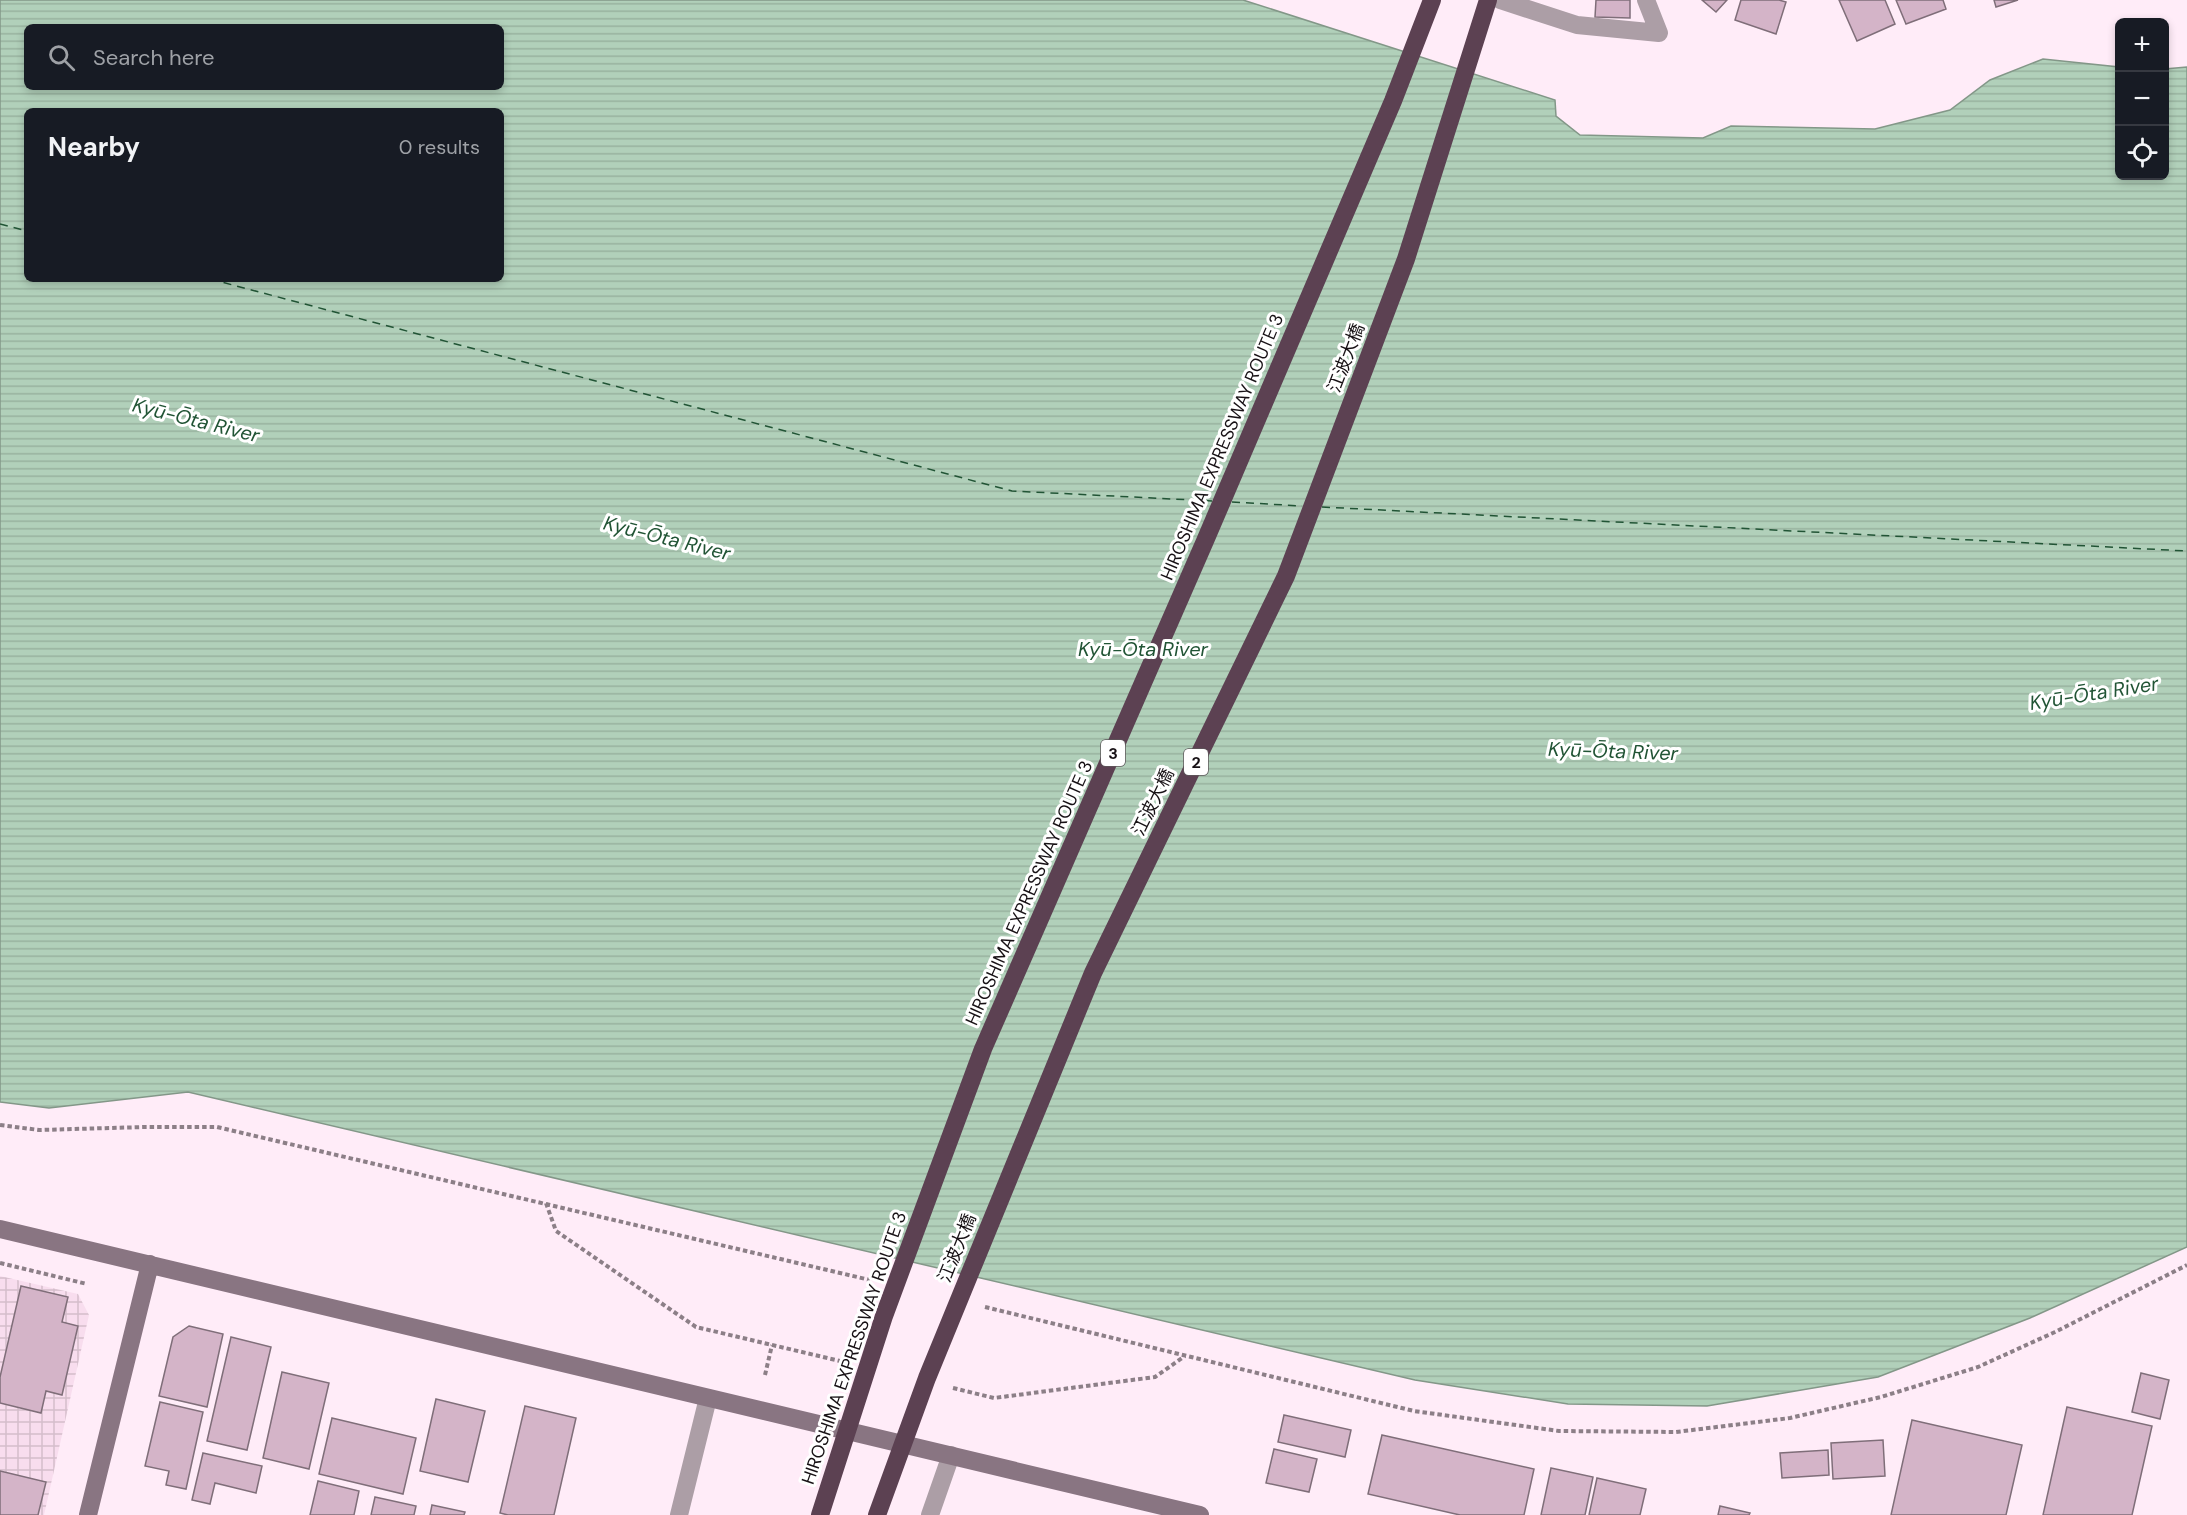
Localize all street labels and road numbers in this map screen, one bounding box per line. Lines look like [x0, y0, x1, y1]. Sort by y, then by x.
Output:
street label: HIROSHIMA EXPRESSWAY ROUTE 3 [1155, 310, 1289, 584]
street label: 江波大橋 [1322, 320, 1370, 396]
road number: 3 [1101, 740, 1125, 766]
road number: 2 [1184, 749, 1208, 775]
street label: HIROSHIMA EXPRESSWAY ROUTE 3 [960, 757, 1098, 1029]
street label: 江波大橋 [1126, 764, 1180, 840]
street label: HIROSHIMA EXPRESSWAY ROUTE 3 [796, 1208, 912, 1488]
street label: 江波大橋 [932, 1210, 982, 1286]

